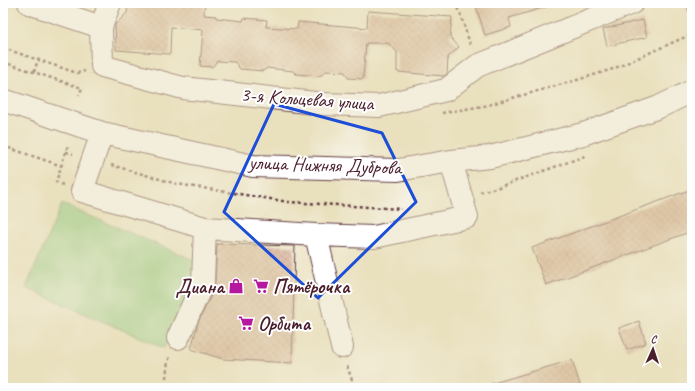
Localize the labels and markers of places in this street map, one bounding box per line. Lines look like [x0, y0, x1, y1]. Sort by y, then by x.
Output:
place label: Диана [176, 274, 226, 299]
place label: Пятёрочка [273, 274, 351, 299]
shop icon: Диана [227, 277, 245, 295]
supermarket icon: Пятёрочка [252, 277, 270, 295]
place label: Орбита [258, 311, 312, 336]
supermarket icon: Орбита [237, 314, 255, 332]

